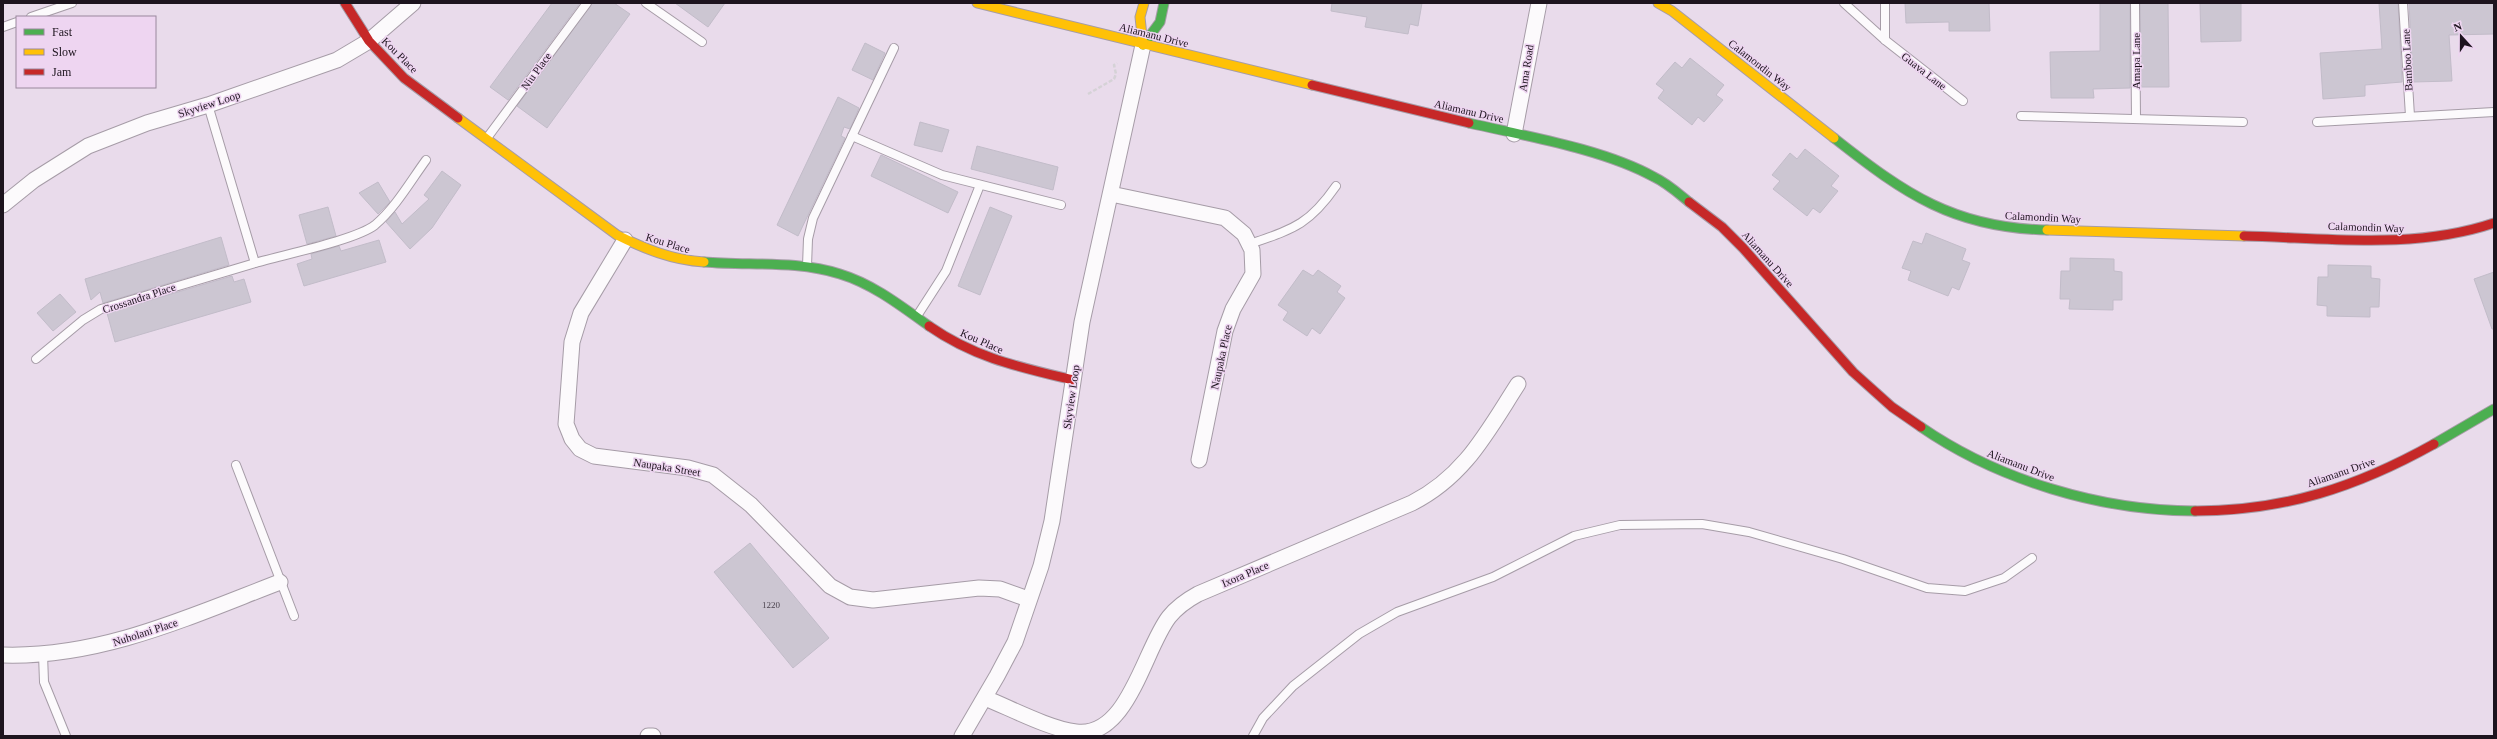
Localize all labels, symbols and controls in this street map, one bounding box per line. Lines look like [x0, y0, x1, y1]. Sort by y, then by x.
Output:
legend [16, 16, 156, 88]
north arrow [2441, 16, 2481, 56]
text: N [2452, 20, 2463, 34]
street label: Aliamanu Drive [1118, 21, 1190, 49]
text: Fast [52, 25, 73, 39]
street label: Bamboo Lane [2399, 29, 2415, 91]
street label: Amapa Lane [2130, 33, 2142, 89]
street label: Kou Place [380, 35, 420, 75]
street label: Calamondin Way [1726, 37, 1794, 93]
street label: Ama Road [1516, 43, 1536, 92]
text: Slow [52, 45, 77, 59]
street label: Niu Place [518, 50, 554, 92]
street label: Guava Lane [1899, 50, 1949, 92]
text: Jam [52, 65, 72, 79]
street label: Skyview Loop [176, 88, 242, 120]
street label: Aliamanu Drive [1433, 97, 1505, 125]
street label: Calamondin Way [2005, 209, 2082, 225]
street label: Calamondin Way [2328, 220, 2405, 234]
street label: Aliamanu Drive [1740, 229, 1796, 290]
street label: Kou Place [644, 231, 692, 255]
street label: Crossandra Place [101, 281, 177, 315]
street label: Naupaka Place [1208, 324, 1234, 390]
street label: Kou Place [959, 326, 1005, 356]
street label: Skyview Loop [1061, 364, 1081, 430]
street label: Aliamanu Drive [1986, 447, 2056, 483]
street label: Aliamanu Drive [2305, 455, 2377, 489]
street label: Naupaka Street [633, 456, 701, 478]
street label: Ixora Place [1220, 559, 1270, 589]
house number: 1220 [762, 600, 781, 610]
street label: Nuholani Place [111, 616, 179, 648]

